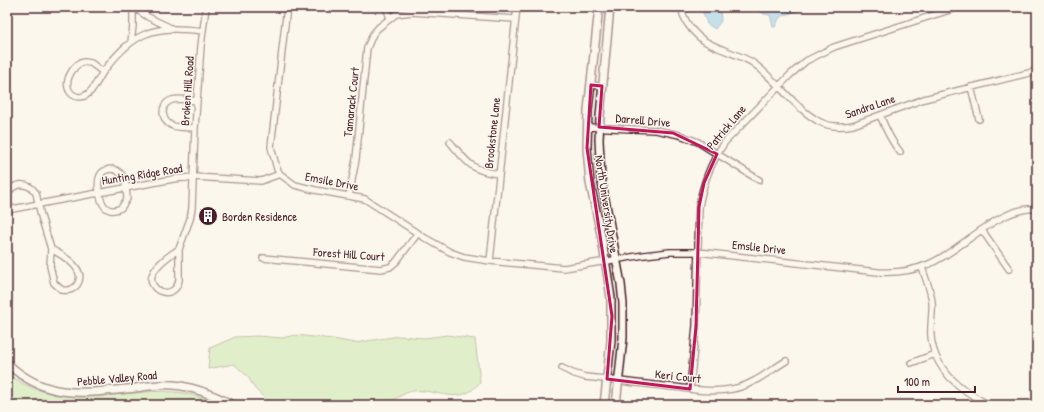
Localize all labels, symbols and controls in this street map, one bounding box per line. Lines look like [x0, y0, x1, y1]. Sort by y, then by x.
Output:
street label: Broken Hill Road [176, 55, 198, 126]
street label: Tamarack Court [339, 66, 363, 138]
street label: Sandra Lane [843, 89, 897, 122]
street label: Brookstone Lane [480, 96, 504, 169]
street label: Patrick Lane [702, 101, 750, 153]
street label: Darrell Drive [615, 109, 671, 131]
street label: North University Drive [591, 154, 623, 254]
street label: Hunting Ridge Road [100, 159, 184, 189]
street label: Emsile Drive [304, 167, 360, 195]
building icon: Borden Residence [197, 205, 219, 227]
place label: Borden Residence [222, 208, 297, 225]
street label: Emslie Drive [731, 236, 787, 258]
street label: Forest Hill Court [312, 243, 386, 265]
street label: Keri Court [654, 365, 703, 387]
street label: Pebble Valley Road [76, 366, 158, 390]
scale bar [898, 368, 975, 394]
text: 100 m [904, 373, 930, 390]

